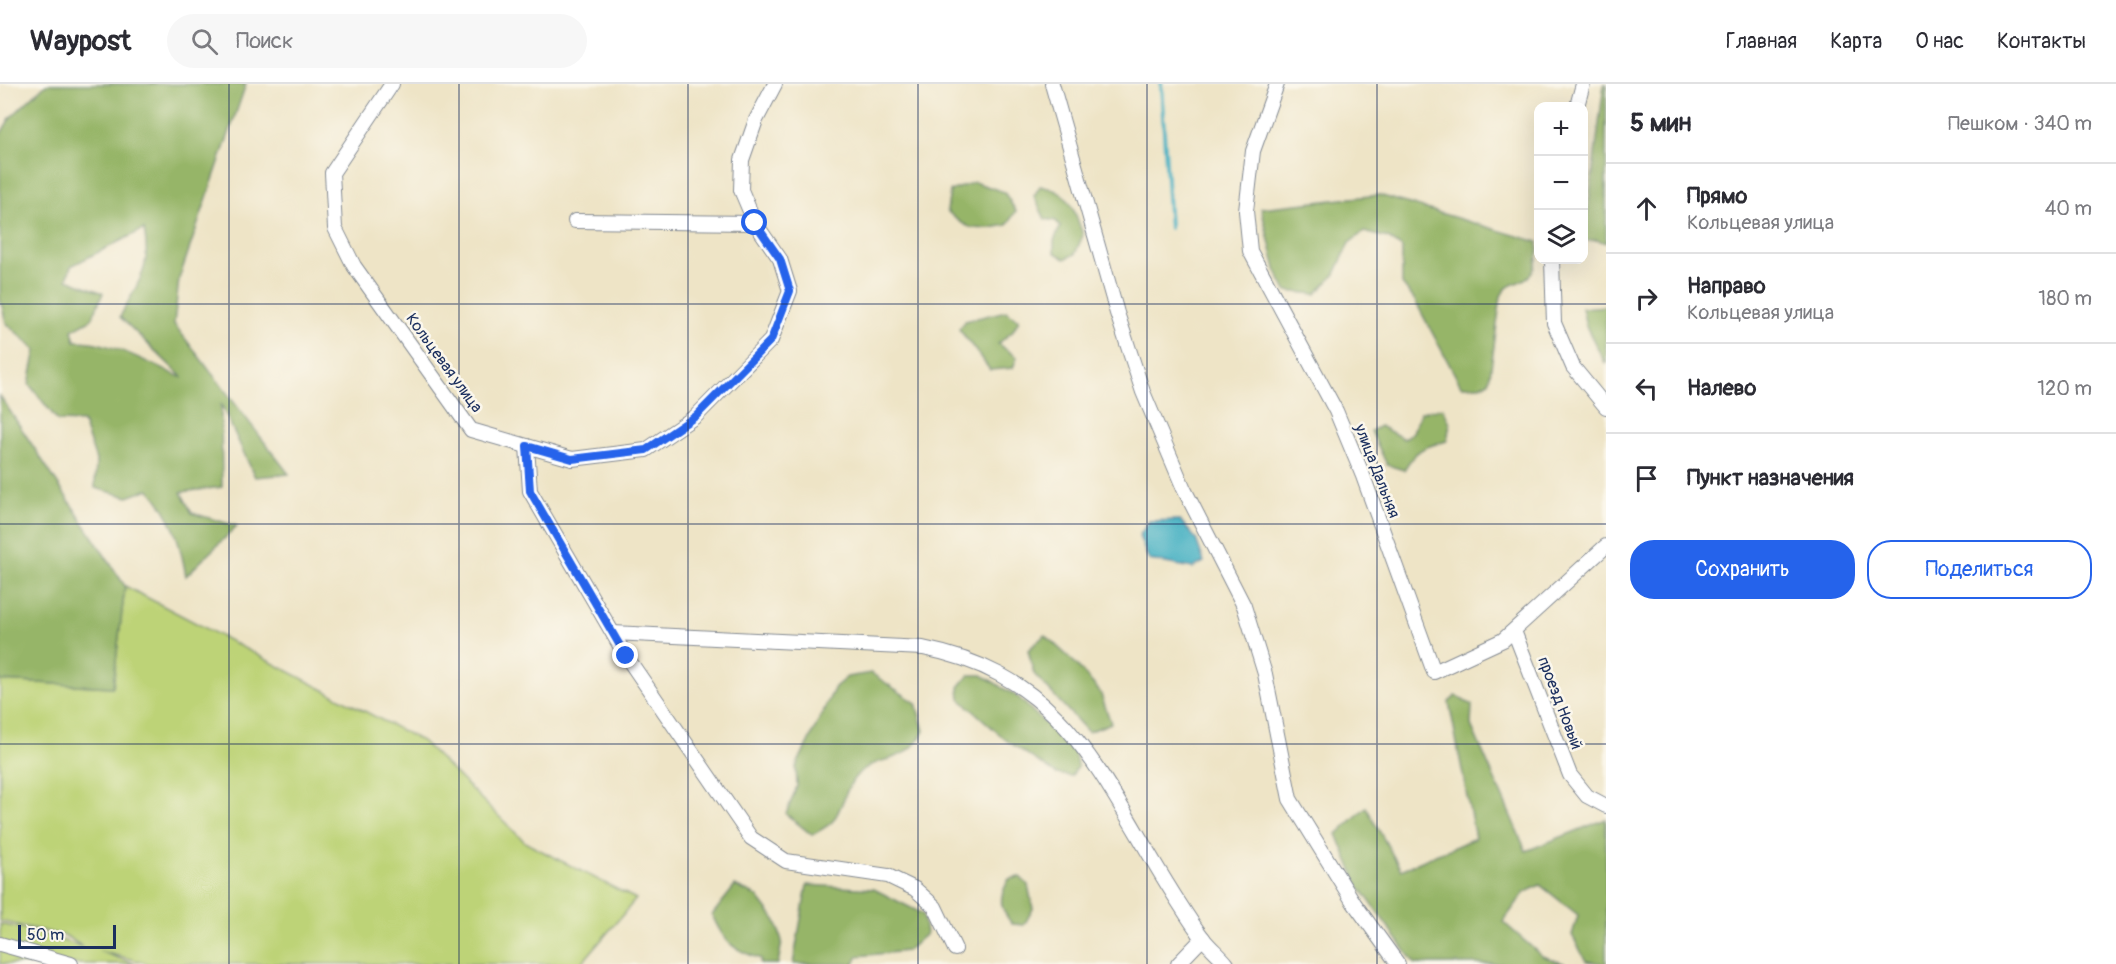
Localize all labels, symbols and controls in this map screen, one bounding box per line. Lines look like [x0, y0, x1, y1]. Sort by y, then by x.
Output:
search box [167, 14, 587, 68]
text: Waypost [30, 24, 131, 59]
icon: search [188, 25, 221, 58]
text: Поиск [236, 27, 293, 55]
text: Главная [1726, 28, 1797, 55]
text: Карта [1830, 28, 1882, 55]
text: О нас [1915, 28, 1964, 55]
text: Контакты [1997, 28, 2086, 55]
map controls [1534, 102, 1588, 264]
button: + [1534, 102, 1588, 156]
text: 5 мин [1630, 107, 1691, 139]
text: Пешком · 340 m [1948, 111, 2092, 136]
button: − [1534, 156, 1588, 210]
text: Прямо [1687, 182, 1747, 210]
icon: ahead [1630, 192, 1663, 225]
text: 40 m [2045, 196, 2092, 221]
route start [741, 209, 767, 235]
button: layers [1534, 210, 1588, 264]
text: Кольцевая улица [1687, 210, 1834, 235]
text: Направо [1687, 272, 1766, 300]
icon: right [1630, 282, 1663, 315]
text: 180 m [2038, 286, 2092, 311]
text: Кольцевая улица [1687, 300, 1834, 325]
street label: Кольцевая улица [401, 310, 487, 416]
icon: left [1630, 372, 1663, 405]
text: Налево [1687, 374, 1756, 402]
text: 120 m [2037, 376, 2092, 401]
street label: улица Дальняя [1350, 420, 1404, 521]
icon: arrive [1630, 462, 1663, 495]
text: Пункт назначения [1687, 464, 1854, 492]
button: Сохранить [1630, 540, 1855, 599]
button: Поделиться [1867, 540, 2092, 599]
route end [612, 642, 638, 668]
street label: проезд Новый [1533, 654, 1587, 752]
scale bar [18, 922, 116, 950]
text: 50 m [27, 925, 64, 945]

